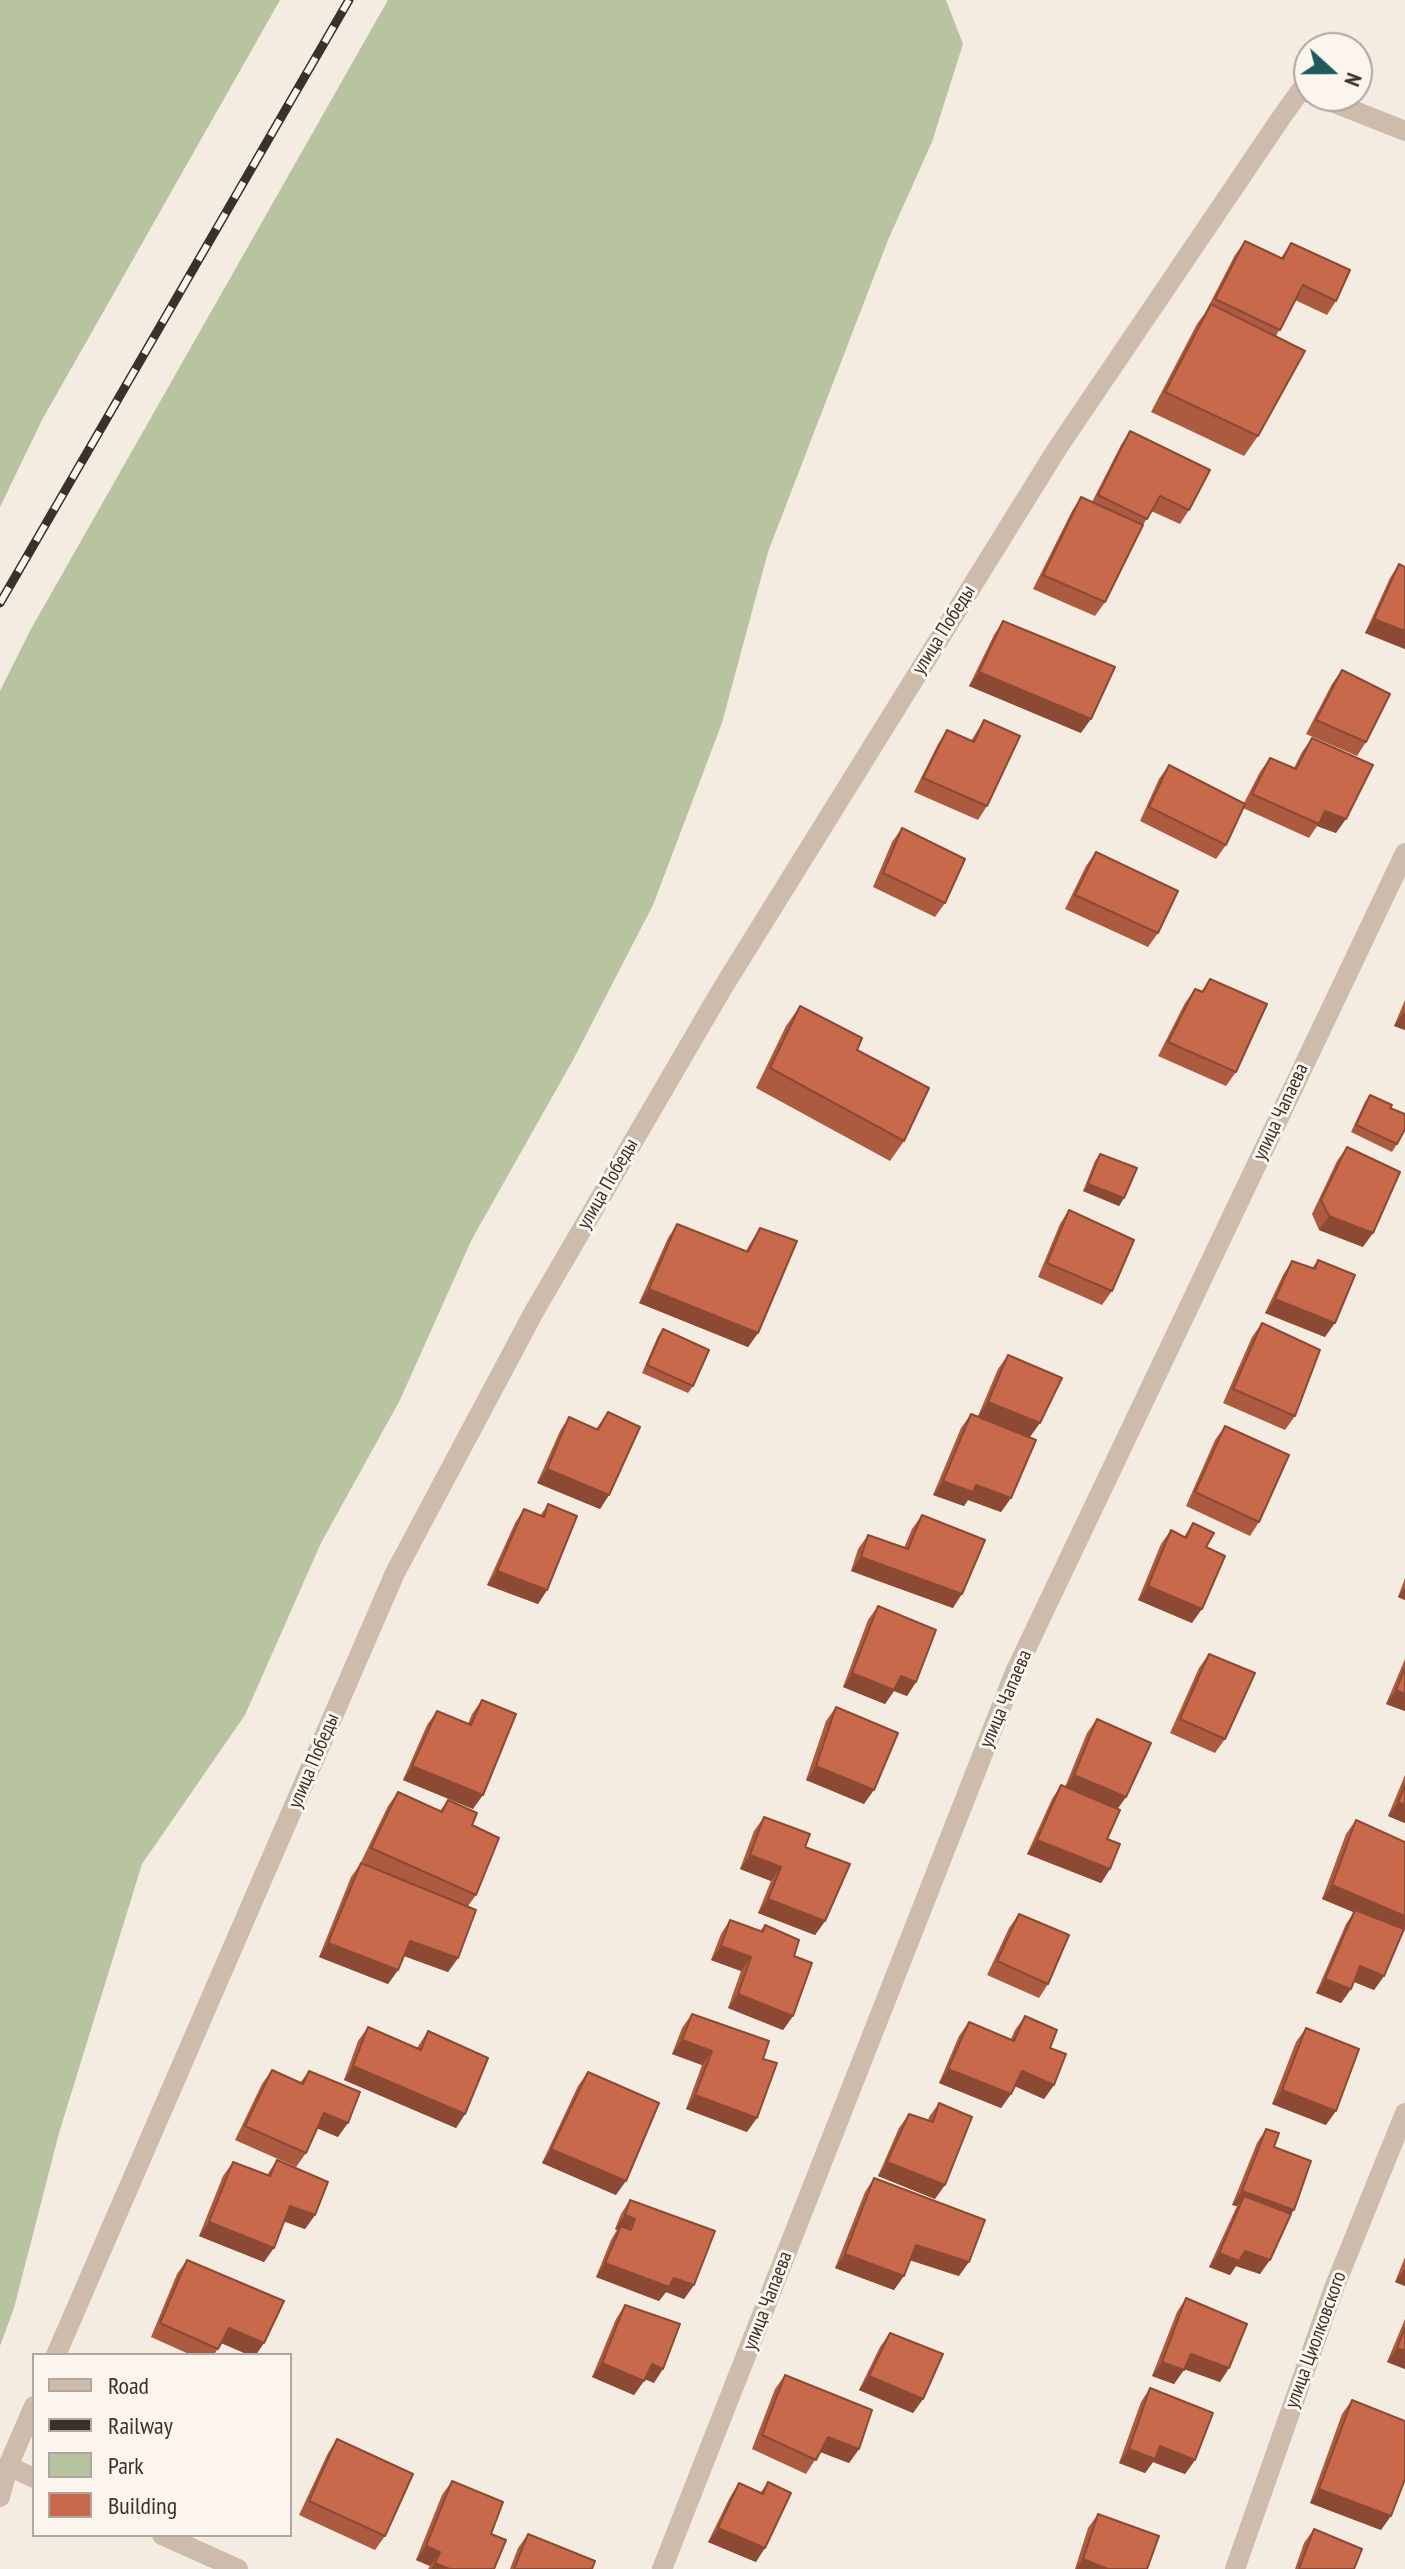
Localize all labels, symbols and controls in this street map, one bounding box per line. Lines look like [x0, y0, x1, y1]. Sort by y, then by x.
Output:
north arrow [1293, 32, 1373, 112]
text: N [1338, 69, 1369, 90]
street label: улица Победы [907, 581, 981, 679]
street label: улица Чапаева [1248, 1060, 1314, 1164]
street label: улица Победы [572, 1134, 644, 1234]
street label: улица Чапаева [975, 1646, 1037, 1752]
street label: улица Победы [283, 1710, 345, 1812]
street label: улица Чапаева [738, 2248, 798, 2354]
street label: улица Циолковского [1280, 2268, 1352, 2412]
legend [32, 2353, 292, 2537]
text: Road [108, 2370, 149, 2401]
text: Railway [108, 2410, 173, 2441]
text: Park [108, 2450, 144, 2481]
text: Building [108, 2490, 177, 2521]

